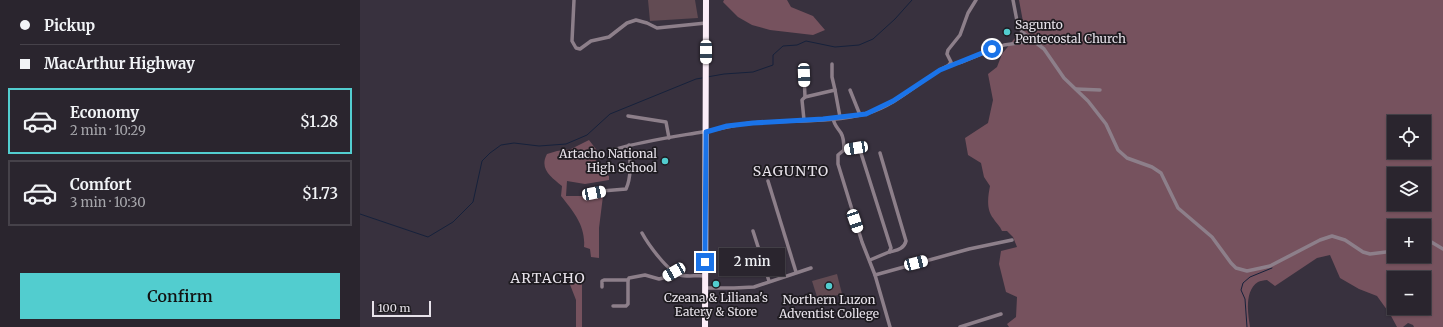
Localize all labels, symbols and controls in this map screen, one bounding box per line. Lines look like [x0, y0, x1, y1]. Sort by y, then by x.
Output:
text: Pickup [44, 16, 95, 35]
place label: Sagunto Pentecostal Church [1015, 17, 1126, 46]
marker: Sagunto Pentecostal Church [1002, 27, 1012, 37]
car [700, 40, 712, 64]
route start [983, 40, 1001, 58]
text: MacArthur Highway [44, 54, 195, 73]
car [798, 63, 810, 87]
icon: car [22, 103, 58, 139]
text: Economy [70, 103, 139, 122]
text: $1.28 [300, 112, 338, 131]
map controls [1387, 115, 1431, 315]
button: locate [1387, 115, 1431, 159]
text: 2 min · 10:29 [70, 122, 146, 139]
car [843, 140, 869, 156]
place label: Artacho National High School [558, 146, 657, 175]
marker: Artacho National High School [660, 156, 670, 166]
district label: SAGUNTO [753, 162, 829, 180]
button: layers [1387, 167, 1431, 211]
icon: car [22, 175, 58, 211]
text: Comfort [70, 175, 131, 194]
text: $1.73 [302, 184, 338, 203]
car [581, 185, 607, 201]
text: 3 min · 10:30 [70, 194, 146, 211]
car [845, 208, 865, 234]
button: + [1387, 219, 1431, 263]
callout: 2 min [719, 248, 785, 276]
route end [696, 253, 714, 271]
text: 2 min [734, 253, 770, 270]
car [903, 254, 929, 272]
car [661, 261, 687, 283]
district label: ARTACHO [509, 269, 586, 287]
button: − [1387, 271, 1431, 315]
button: Confirm [20, 273, 340, 319]
marker: Czeana & Liliana's Eatery & Store [711, 279, 721, 289]
marker: Northern Luzon Adventist College [824, 281, 834, 291]
place label: Czeana & Liliana's Eatery & Store [664, 290, 768, 319]
place label: Northern Luzon Adventist College [778, 292, 879, 321]
scale bar [372, 299, 431, 318]
text: 100 m [378, 301, 410, 315]

